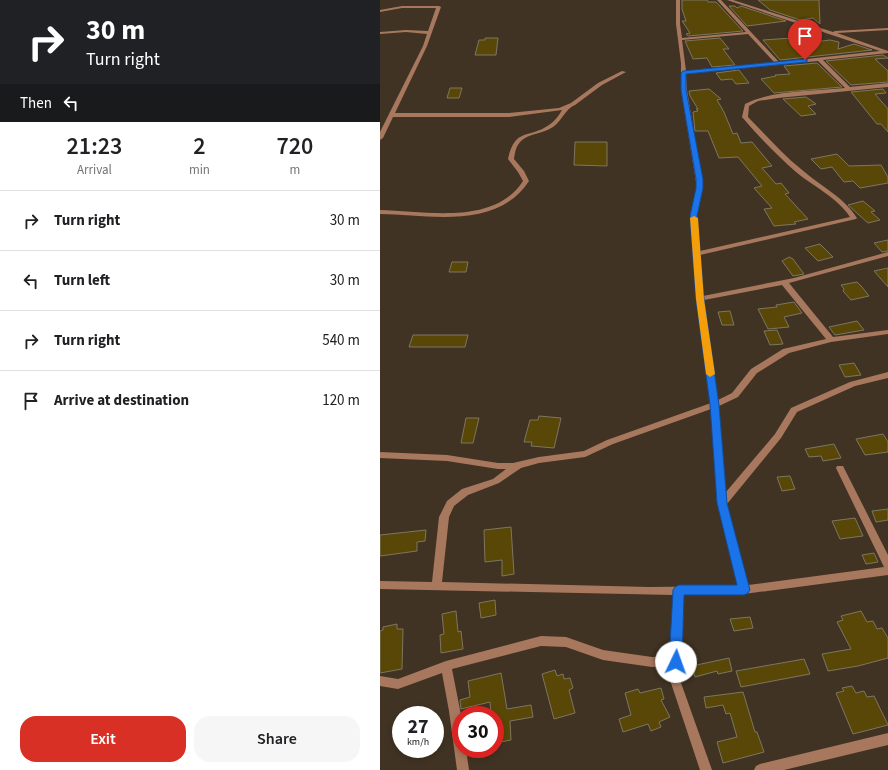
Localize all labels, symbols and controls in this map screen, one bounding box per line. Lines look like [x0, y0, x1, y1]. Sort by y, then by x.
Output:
text: 30 m [86, 10, 145, 50]
icon: right [20, 16, 72, 68]
pin [788, 19, 822, 60]
icon: arrive [794, 25, 816, 47]
text: Turn right [86, 47, 160, 72]
icon: left [60, 92, 82, 114]
text: Then [20, 93, 52, 114]
text: 21:23 [67, 129, 122, 164]
text: 2 [193, 129, 206, 164]
text: 720 [277, 129, 313, 164]
text: Arrival [77, 161, 112, 179]
text: min [189, 161, 210, 179]
text: m [290, 161, 300, 179]
icon: right [20, 210, 42, 232]
text: Turn right [54, 210, 120, 231]
text: 30 m [330, 210, 360, 231]
icon: left [20, 270, 42, 292]
text: Turn left [54, 270, 110, 291]
text: 30 m [330, 270, 360, 291]
icon: right [20, 330, 42, 352]
text: Turn right [54, 330, 120, 351]
text: 540 m [322, 330, 360, 351]
icon: arrive [20, 390, 42, 412]
text: Arrive at destination [54, 390, 189, 411]
text: 120 m [322, 390, 360, 411]
position arrow [655, 641, 697, 683]
speed limit sign: 30 [452, 706, 504, 758]
text: 27 [407, 713, 429, 741]
button: Exit [20, 716, 186, 762]
button: Share [194, 716, 360, 762]
text: km/h [407, 735, 429, 749]

